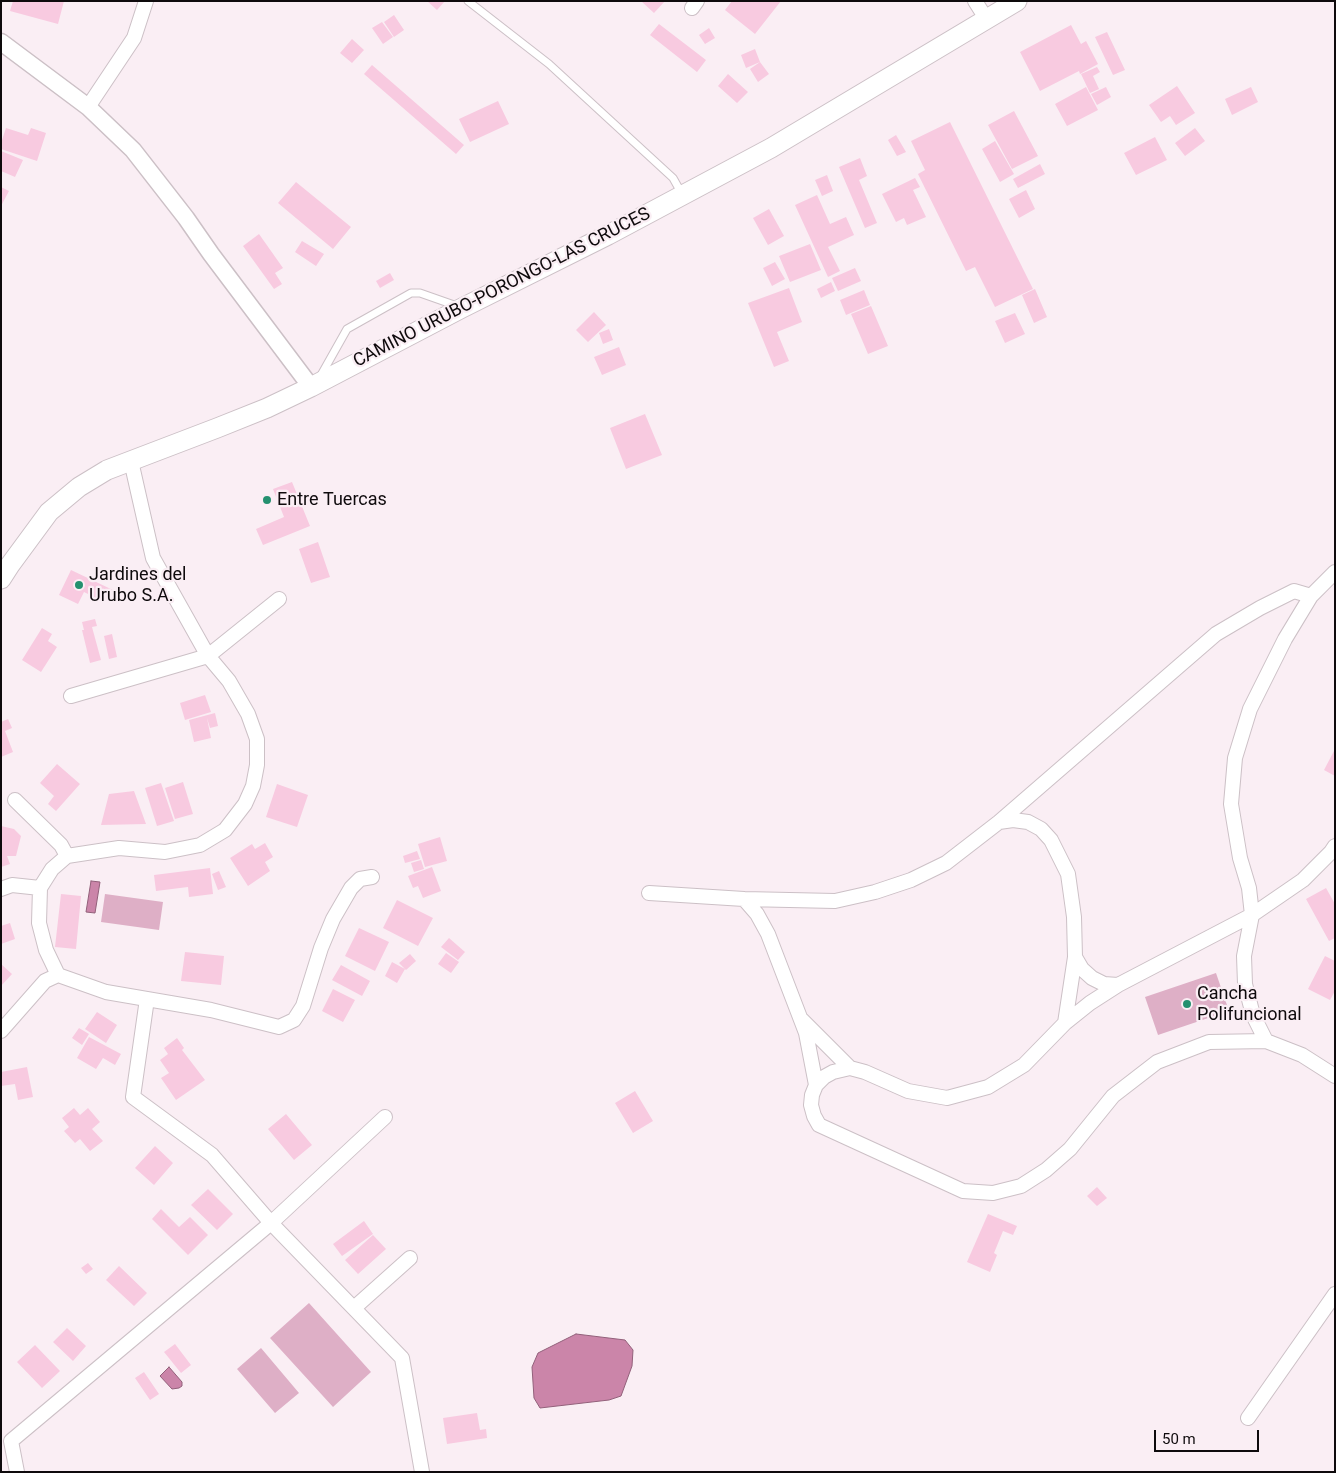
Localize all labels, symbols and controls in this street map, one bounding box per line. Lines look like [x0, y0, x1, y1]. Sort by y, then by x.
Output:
street label: CAMINO URUBO-PORONGO-LAS CRUCES [350, 203, 654, 373]
place label: Entre Tuercas [277, 489, 387, 511]
marker: Entre Tuercas [261, 494, 273, 506]
place label: Jardines del Urubo S.A. [89, 564, 186, 606]
marker: Jardines del Urubo S.A. [73, 579, 85, 591]
place label: Cancha Polifuncional [1197, 983, 1302, 1026]
marker: Cancha Polifuncional [1181, 998, 1193, 1010]
scale bar [1156, 1420, 1261, 1452]
text: 50 m [1162, 1430, 1196, 1448]

